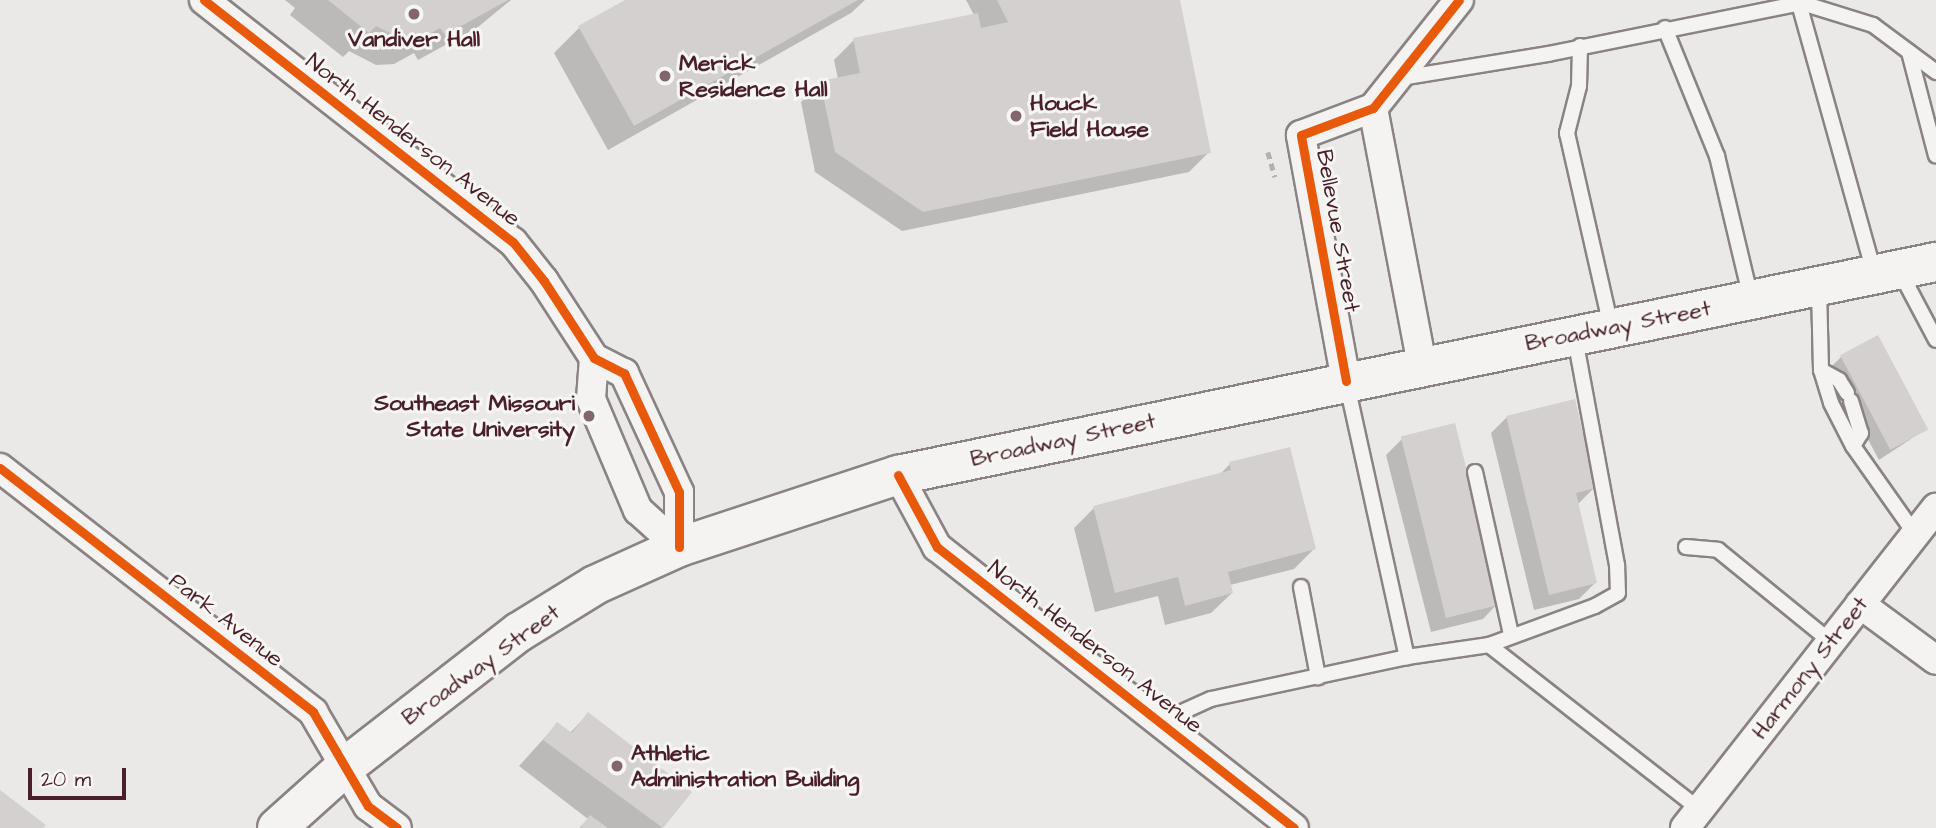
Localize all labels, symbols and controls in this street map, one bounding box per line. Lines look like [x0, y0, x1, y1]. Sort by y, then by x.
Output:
marker: Vandiver Hall [406, 6, 422, 22]
place label: Vandiver Hall [348, 25, 480, 53]
street label: North Henderson Avenue [300, 48, 526, 232]
place label: Merick Residence Hall [679, 49, 828, 103]
marker: Merick Residence Hall [657, 68, 673, 84]
place label: Houck Field House [1030, 89, 1149, 143]
marker: Houck Field House [1008, 108, 1024, 124]
street label: Bellevue Street [1310, 148, 1366, 314]
street label: Broadway Street [1523, 294, 1713, 358]
place label: Southeast Missouri State University [374, 389, 575, 443]
street label: Broadway Street [968, 407, 1158, 473]
marker: Southeast Missouri State University [581, 408, 597, 424]
street label: North Henderson Avenue [982, 555, 1208, 739]
street label: Park Avenue [163, 567, 289, 673]
street label: Harmony Street [1746, 591, 1874, 745]
street label: Broadway Street [397, 598, 565, 732]
place label: Athletic Administration Building [631, 739, 859, 793]
scale bar [32, 754, 130, 798]
marker: Athletic Administration Building [609, 758, 625, 774]
text: 20 m [41, 765, 91, 794]

